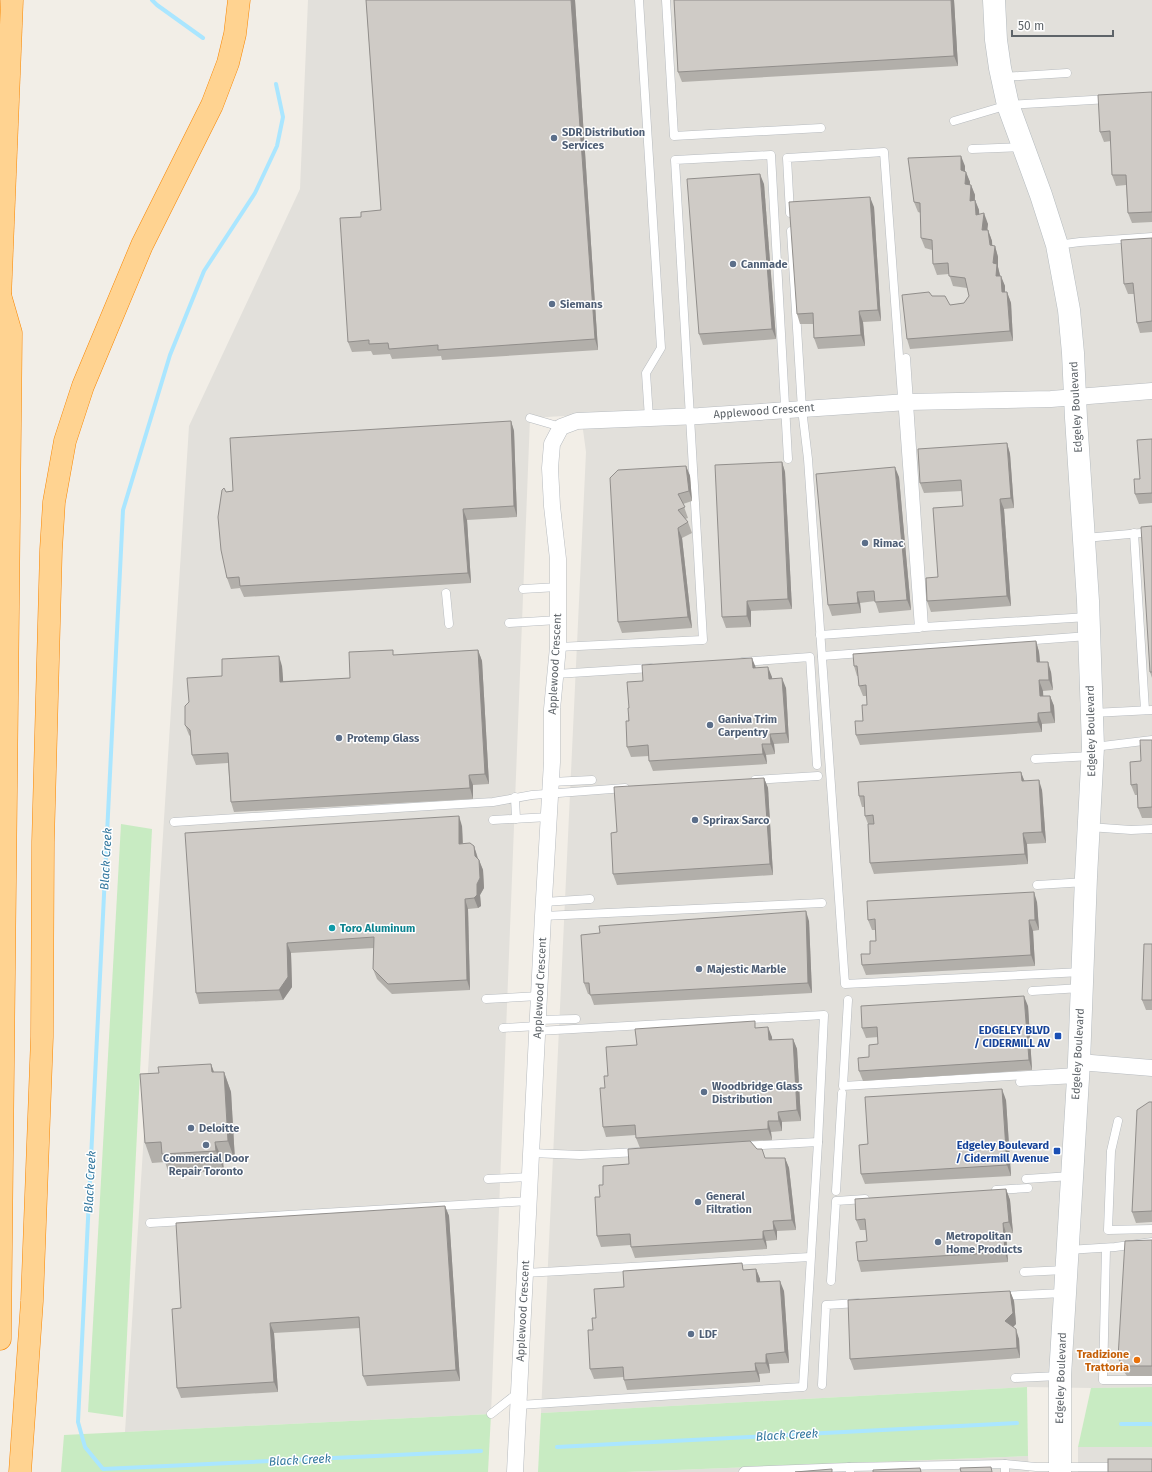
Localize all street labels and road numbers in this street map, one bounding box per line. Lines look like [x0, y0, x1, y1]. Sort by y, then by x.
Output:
street label: Edgeley Boulevard [1067, 361, 1085, 453]
street label: Applewood Crescent [713, 401, 815, 421]
street label: Applewood Crescent [546, 613, 564, 715]
street label: Edgeley Boulevard [1084, 685, 1098, 777]
street label: Applewood Crescent [531, 937, 549, 1039]
street label: Edgeley Boulevard [1069, 1008, 1087, 1100]
street label: Applewood Crescent [514, 1260, 532, 1362]
street label: Edgeley Boulevard [1053, 1332, 1069, 1424]

